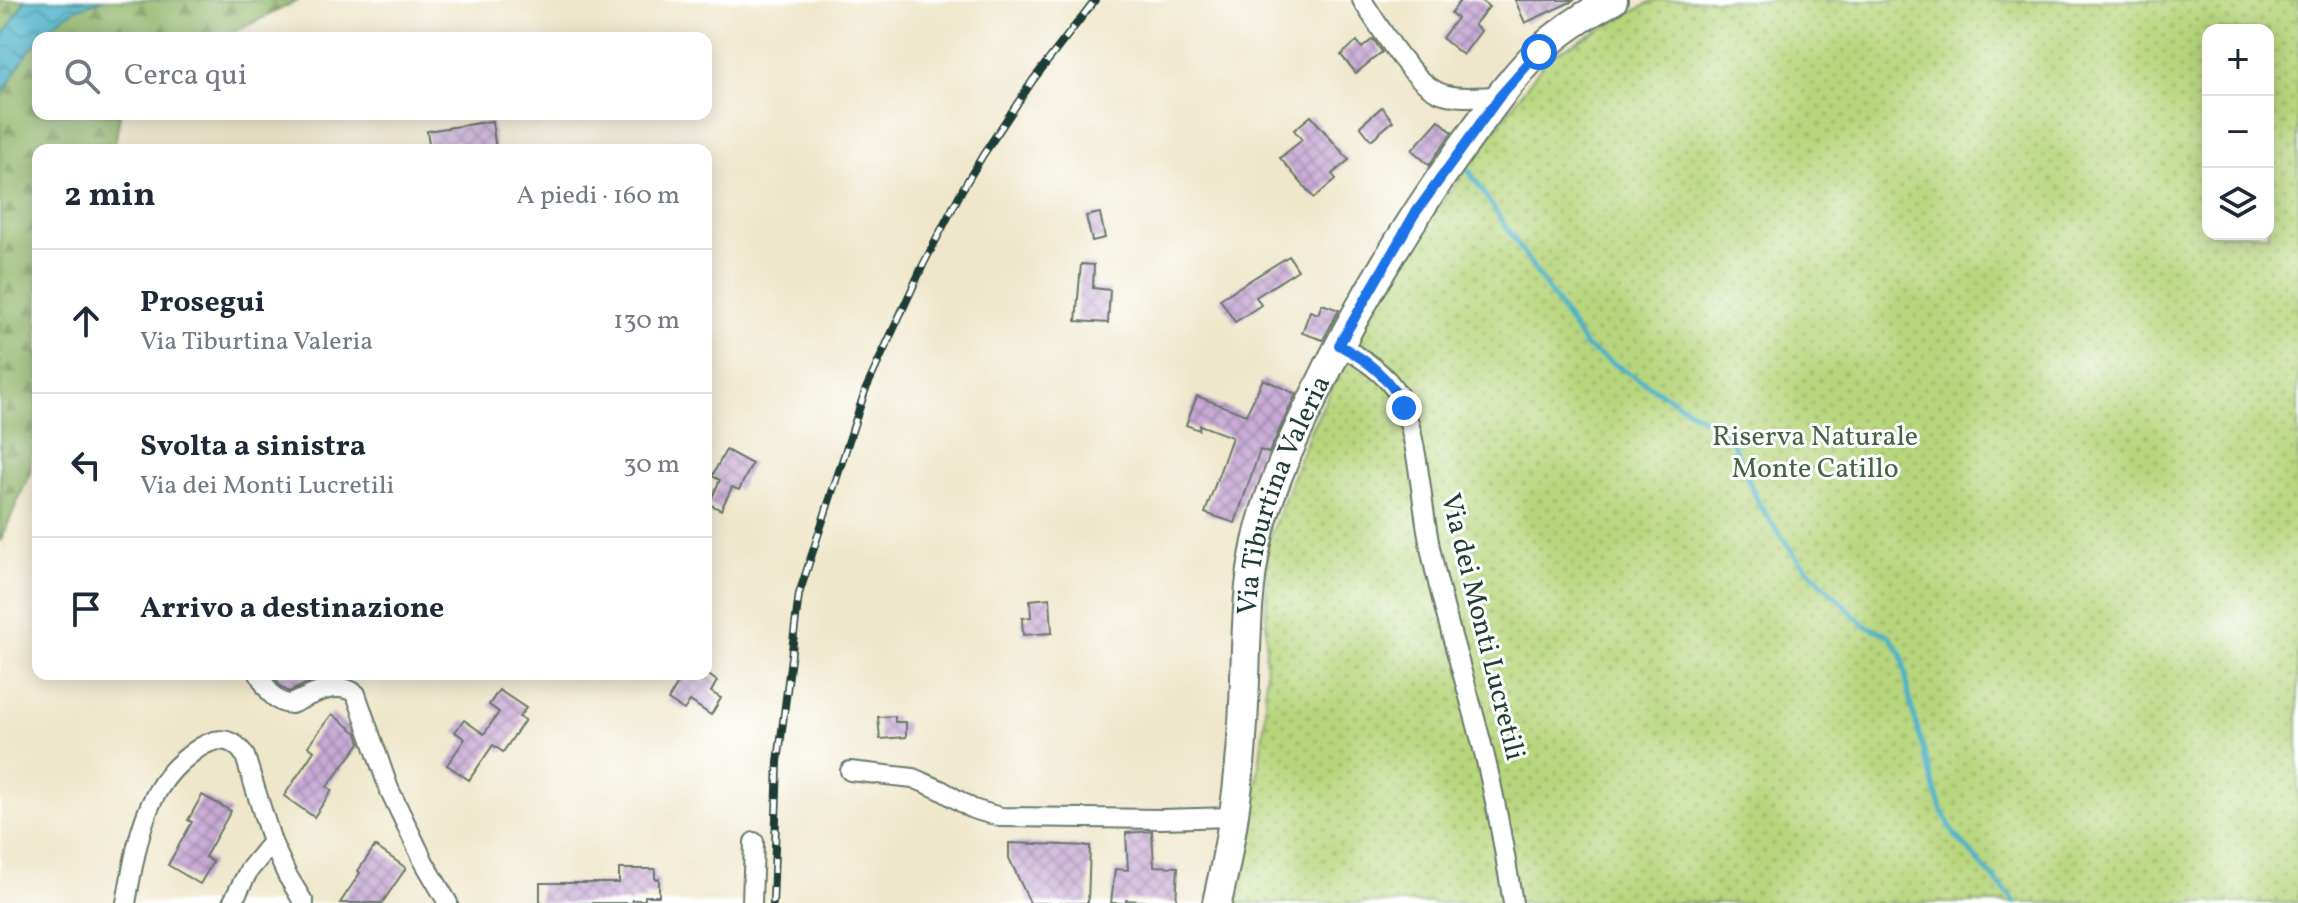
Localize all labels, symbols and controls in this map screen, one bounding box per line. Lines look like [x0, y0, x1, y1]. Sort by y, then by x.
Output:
map controls [2202, 24, 2274, 240]
button: + [2202, 24, 2274, 96]
search box [32, 32, 712, 120]
route start [1521, 34, 1557, 70]
icon: search [60, 54, 104, 98]
text: Cerca qui [124, 55, 247, 97]
button: − [2202, 96, 2274, 168]
button: layers [2202, 168, 2274, 240]
text: 2 min [64, 173, 156, 220]
text: A piedi · 160 m [516, 178, 680, 214]
text: Prosegui [140, 282, 265, 324]
icon: ahead [64, 299, 108, 343]
text: 130 m [613, 303, 680, 339]
text: Via Tiburtina Valeria [140, 324, 373, 360]
street label: Via Tiburtina Valeria [1228, 369, 1341, 616]
route end [1386, 390, 1422, 426]
park label: Riserva Naturale Monte Catillo [1712, 418, 1918, 489]
text: Svolta a sinistra [140, 426, 366, 468]
icon: left [64, 443, 108, 487]
text: 30 m [623, 447, 680, 483]
text: Via dei Monti Lucretili [140, 468, 394, 504]
street label: Via dei Monti Lucretili [1430, 489, 1534, 765]
icon: arrive [64, 587, 108, 631]
text: Arrivo a destinazione [140, 588, 444, 630]

